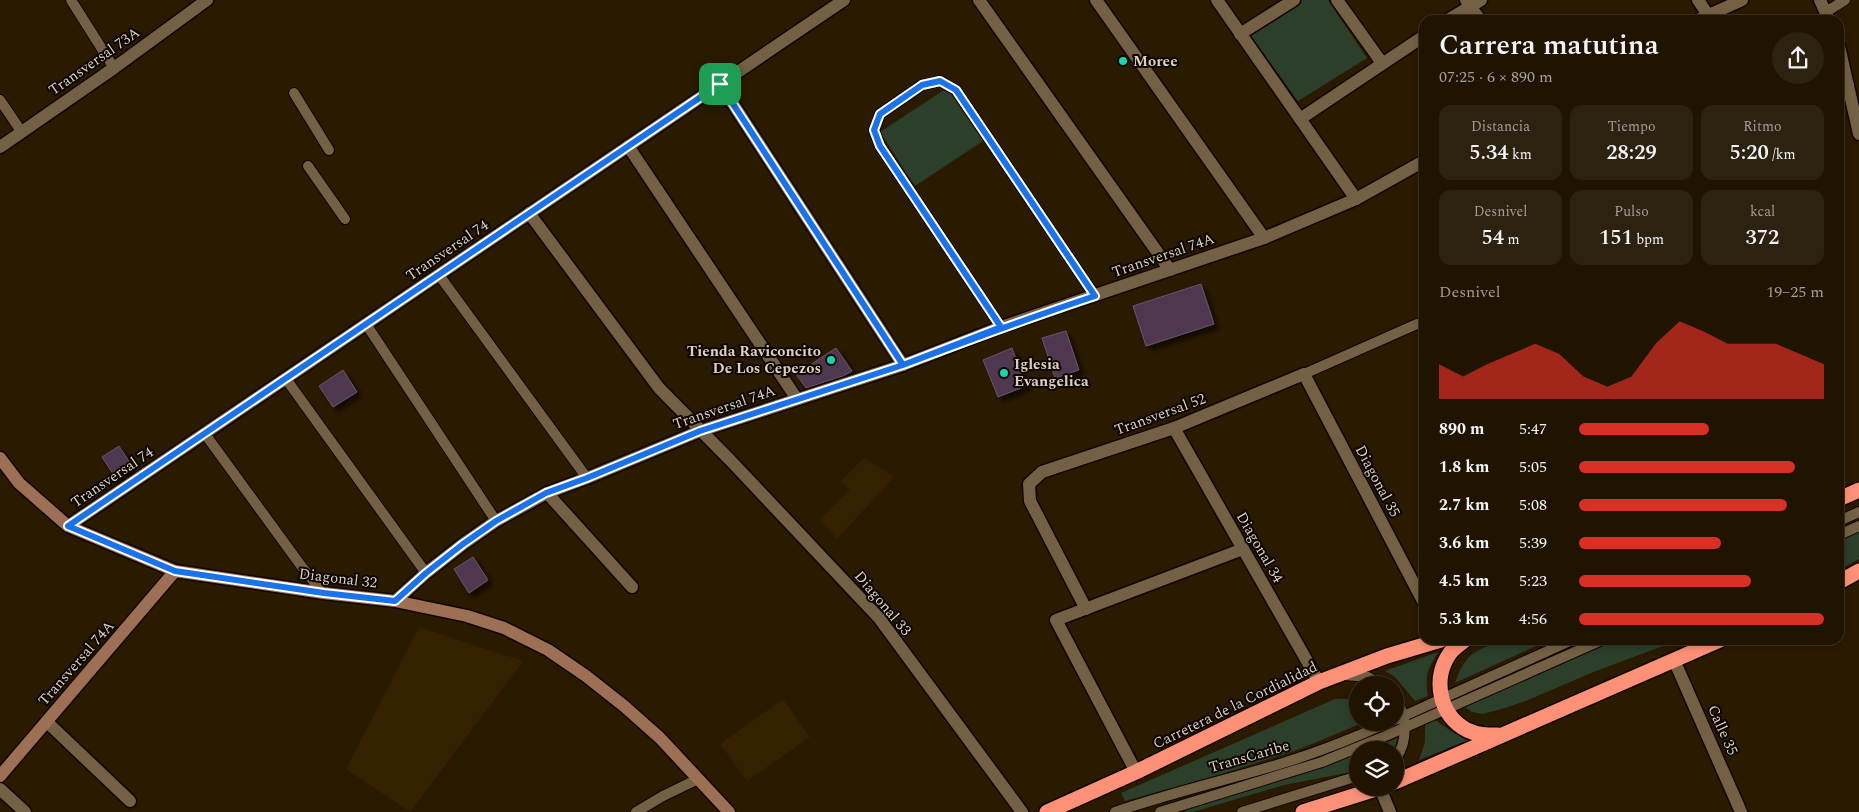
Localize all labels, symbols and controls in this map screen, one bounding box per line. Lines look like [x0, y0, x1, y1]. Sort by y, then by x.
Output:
street label: Transversal 73A [44, 21, 145, 101]
text: Carrera matutina [1439, 24, 1659, 67]
button: share [1772, 32, 1824, 84]
place label: Moree [1133, 50, 1178, 73]
marker: Moree [1117, 55, 1129, 67]
pin [699, 63, 741, 105]
text: 07:25 · 6 × 890 m [1439, 65, 1553, 89]
icon: arrive [706, 70, 734, 98]
text: Distancia [1471, 116, 1530, 137]
text: Tiempo [1607, 116, 1656, 137]
text: Ritmo [1743, 116, 1782, 137]
text: 5.34 [1469, 137, 1508, 169]
text: 28:29 [1606, 137, 1657, 169]
text: 5:20 [1729, 137, 1769, 169]
text: km [1508, 144, 1532, 165]
text: /km [1769, 144, 1796, 165]
text: Desnivel [1474, 201, 1527, 222]
text: Pulso [1614, 201, 1649, 222]
text: kcal [1750, 201, 1775, 222]
street label: Transversal 74 [401, 214, 494, 287]
text: 54 [1481, 222, 1504, 254]
text: 151 [1599, 222, 1633, 254]
text: 372 [1746, 222, 1779, 254]
street label: Transversal 74A [1109, 227, 1217, 284]
text: m [1504, 229, 1520, 250]
text: bpm [1633, 229, 1664, 250]
text: Desnivel [1439, 280, 1500, 304]
text: 19–25 m [1766, 280, 1824, 304]
place label: Tienda Raviconcito De Los Cepezos [687, 340, 821, 380]
place label: Iglesia Evangelica [1014, 353, 1089, 393]
marker: Tienda Raviconcito De Los Cepezos [825, 354, 837, 366]
marker: Iglesia Evangelica [998, 367, 1010, 379]
street label: Transversal 74A [670, 379, 778, 436]
street label: Transversal 52 [1111, 387, 1209, 442]
text: 890 m [1439, 417, 1484, 441]
text: 5:47 [1519, 417, 1547, 441]
street label: Transversal 74 [66, 441, 159, 514]
street label: Diagonal 35 [1349, 441, 1406, 521]
text: 1.8 km [1439, 455, 1489, 479]
text: 5:05 [1519, 455, 1547, 479]
text: 2.7 km [1439, 493, 1489, 517]
text: 5:08 [1519, 493, 1547, 517]
street label: Diagonal 34 [1230, 507, 1289, 588]
text: 3.6 km [1439, 531, 1489, 555]
text: 5:39 [1519, 531, 1547, 555]
street label: Diagonal 32 [297, 562, 378, 595]
street label: Diagonal 33 [848, 566, 917, 641]
text: 4.5 km [1439, 569, 1489, 593]
text: 5:23 [1519, 569, 1547, 593]
text: 5.3 km [1439, 607, 1489, 631]
text: 4:56 [1519, 607, 1547, 631]
street label: Transversal 74A [33, 615, 120, 711]
street label: Carretera de la Cordialidad [1149, 656, 1321, 755]
map controls [1349, 676, 1404, 796]
button: locate [1349, 676, 1404, 731]
street label: Calle 35 [1701, 701, 1744, 759]
street label: TransCaribe [1206, 734, 1292, 779]
button: layers [1349, 741, 1404, 796]

